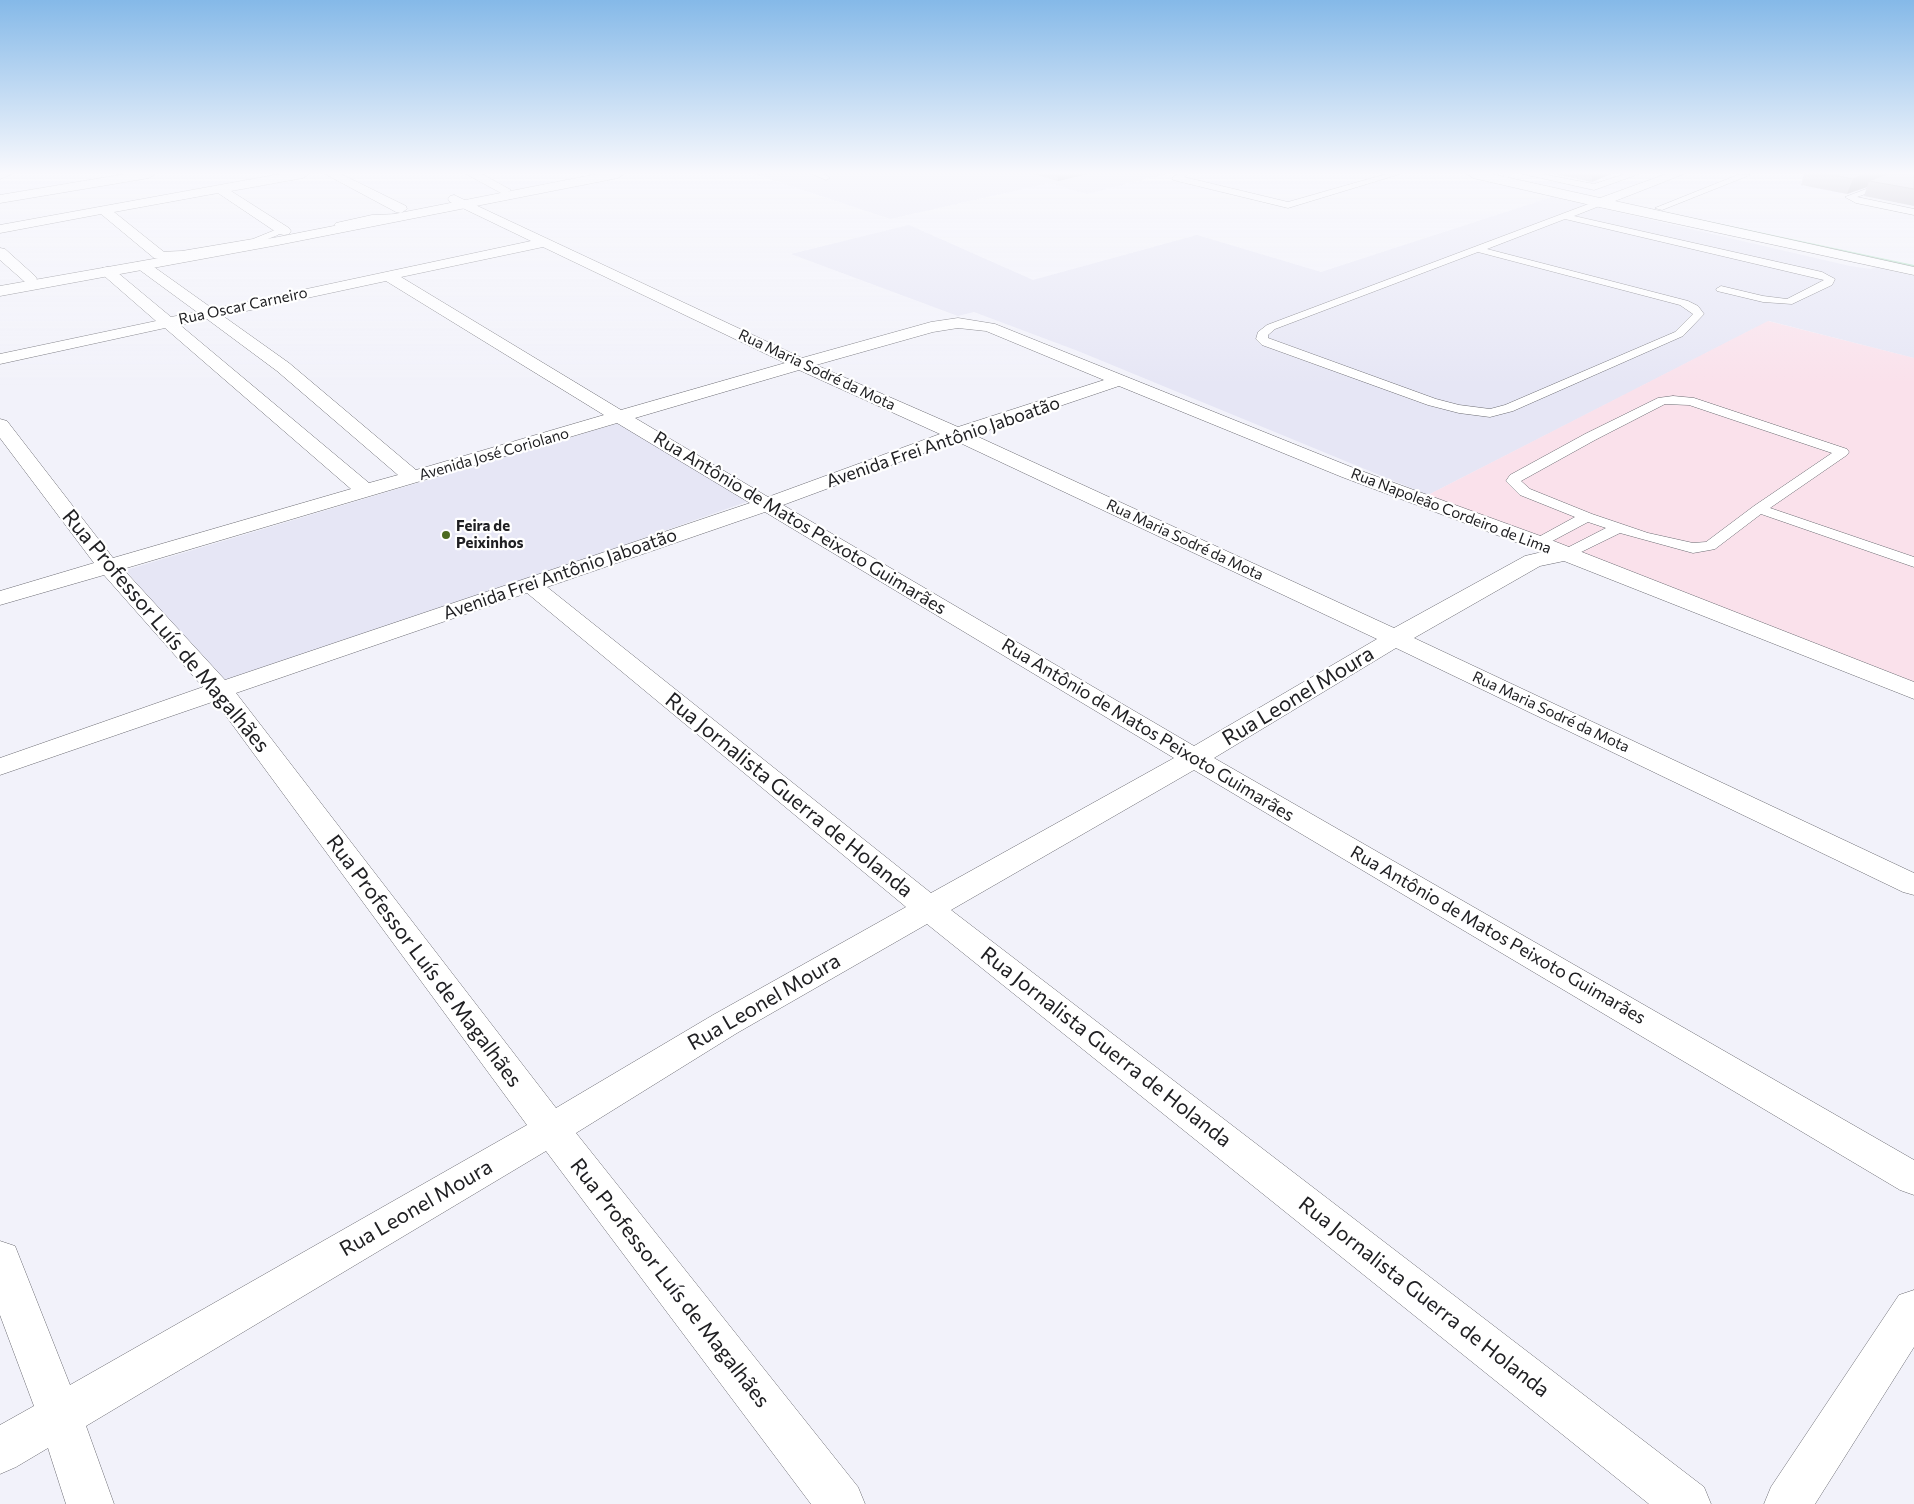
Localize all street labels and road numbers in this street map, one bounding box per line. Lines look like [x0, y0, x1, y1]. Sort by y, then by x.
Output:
street label: Rua Oscar Carneiro [177, 284, 309, 328]
street label: Rua Maria Sodré da Mota [736, 326, 898, 414]
street label: Avenida Frei Antônio Jaboatão [823, 392, 1063, 492]
street label: Avenida José Coriolano [417, 424, 571, 484]
street label: Rua Antônio de Matos Peixoto Guimarães [650, 427, 950, 619]
street label: Rua Napoleão Cordeiro de Lima [1348, 464, 1554, 558]
street label: Rua Maria Sodré da Mota [1104, 496, 1266, 584]
street label: Rua Professor Luís de Magalhães [57, 505, 275, 757]
street label: Avenida Frei Antônio Jaboatão [440, 524, 680, 624]
street label: Rua Antônio de Matos Peixoto Guimarães [998, 634, 1298, 826]
street label: Rua Leonel Moura [1218, 641, 1378, 751]
street label: Rua Maria Sodré da Mota [1470, 668, 1632, 756]
street label: Rua Jornalista Guerra de Holanda [660, 687, 918, 903]
street label: Rua Professor Luís de Magalhães [321, 830, 527, 1092]
street label: Rua Antônio de Matos Peixoto Guimarães [1347, 841, 1649, 1029]
street label: Rua Jornalista Guerra de Holanda [976, 941, 1236, 1153]
street label: Rua Leonel Moura [683, 948, 845, 1056]
street label: Rua Professor Luís de Magalhães [565, 1153, 775, 1413]
street label: Rua Leonel Moura [335, 1154, 497, 1262]
street label: Rua Jornalista Guerra de Holanda [1294, 1191, 1554, 1403]

